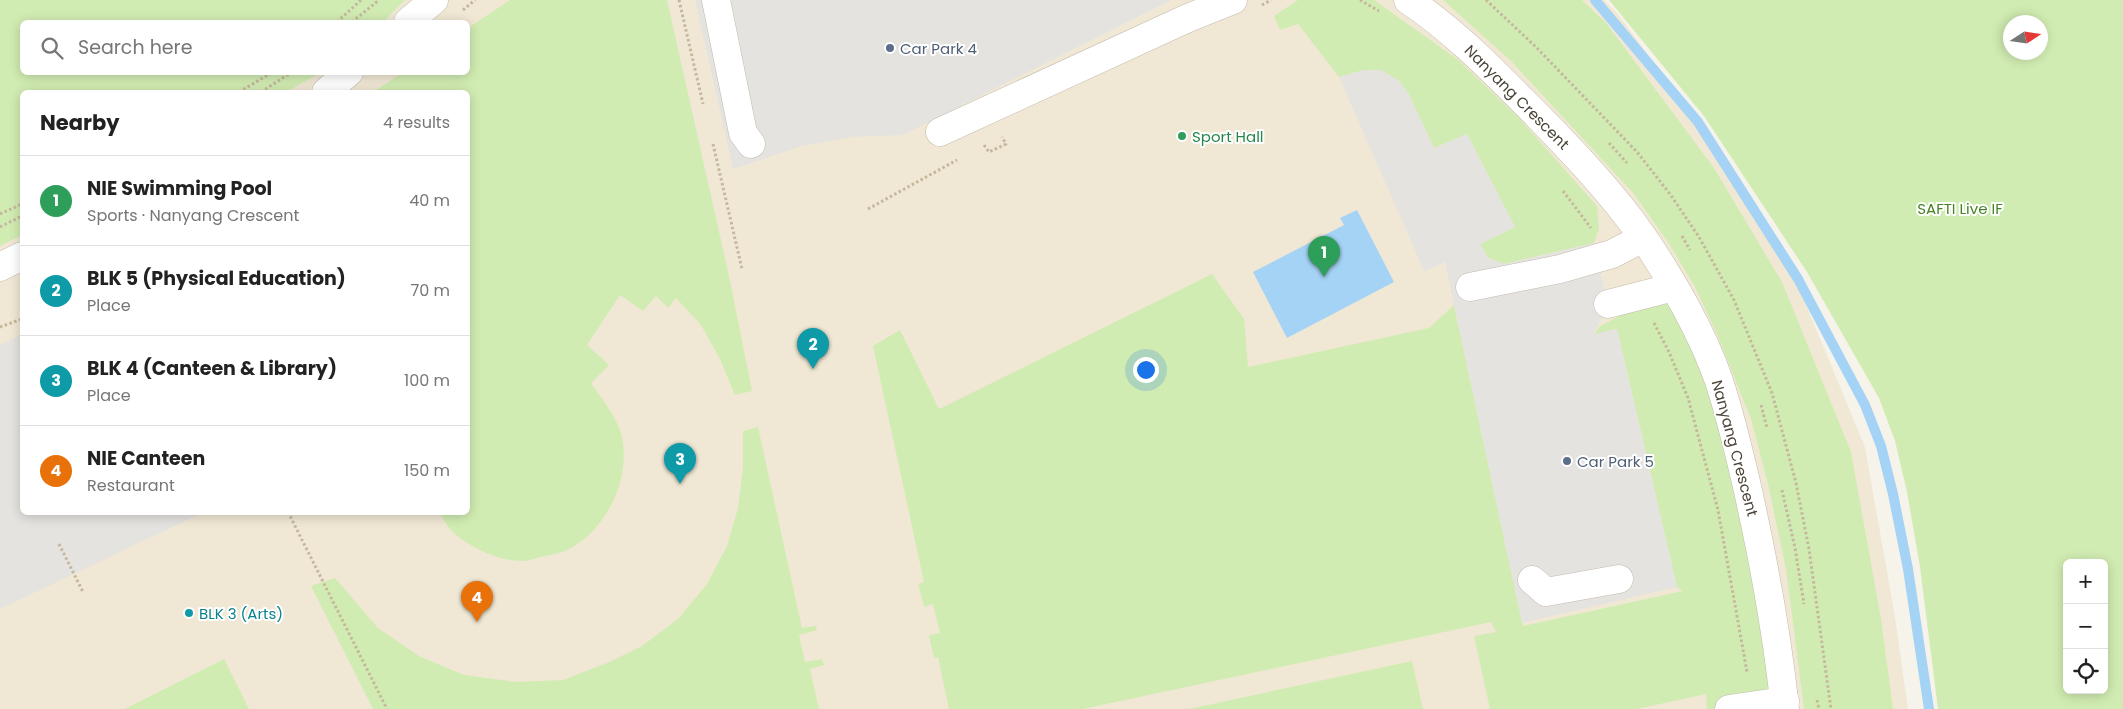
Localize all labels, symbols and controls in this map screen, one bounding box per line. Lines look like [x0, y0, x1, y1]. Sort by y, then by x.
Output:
north arrow [2003, 15, 2048, 60]
search box [20, 20, 470, 75]
icon: search [38, 34, 66, 62]
text: Search here [78, 34, 192, 61]
place label: Car Park 4 [900, 38, 977, 59]
street label: Nanyang Crescent [1460, 40, 1574, 154]
marker: Car Park 4 [884, 42, 896, 54]
text: Nearby [40, 108, 120, 137]
text: 4 results [383, 111, 450, 134]
place label: Sport Hall [1192, 126, 1264, 147]
marker: Sport Hall [1176, 130, 1188, 142]
text: NIE Swimming Pool [87, 175, 272, 202]
text: 1 [53, 189, 59, 212]
text: 40 m [409, 189, 450, 212]
park label: SAFTI Live IF [1917, 198, 2003, 219]
text: Sports · Nanyang Crescent [87, 204, 299, 227]
pin: 1 [1308, 236, 1340, 277]
text: BLK 5 (Physical Education) [87, 265, 346, 292]
text: 2 [51, 279, 61, 302]
text: 70 m [410, 279, 450, 302]
text: Place [87, 294, 131, 317]
pin: 2 [797, 328, 829, 369]
text: BLK 4 (Canteen & Library) [87, 355, 337, 382]
your location [1133, 357, 1159, 383]
text: 3 [51, 369, 61, 392]
text: 100 m [404, 369, 450, 392]
street label: Nanyang Crescent [1707, 377, 1763, 519]
text: Place [87, 384, 131, 407]
pin: 3 [664, 443, 696, 484]
text: NIE Canteen [87, 445, 205, 472]
place label: Car Park 5 [1577, 451, 1654, 472]
marker: Car Park 5 [1561, 455, 1573, 467]
text: 4 [51, 459, 61, 482]
text: 150 m [404, 459, 450, 482]
text: Restaurant [87, 474, 175, 497]
map controls [2063, 559, 2108, 694]
button: + [2063, 559, 2108, 604]
pin: 4 [461, 581, 493, 622]
place label: BLK 3 (Arts) [199, 603, 283, 624]
button: − [2063, 604, 2108, 649]
marker: BLK 3 (Arts) [183, 607, 195, 619]
button: locate [2063, 649, 2108, 694]

